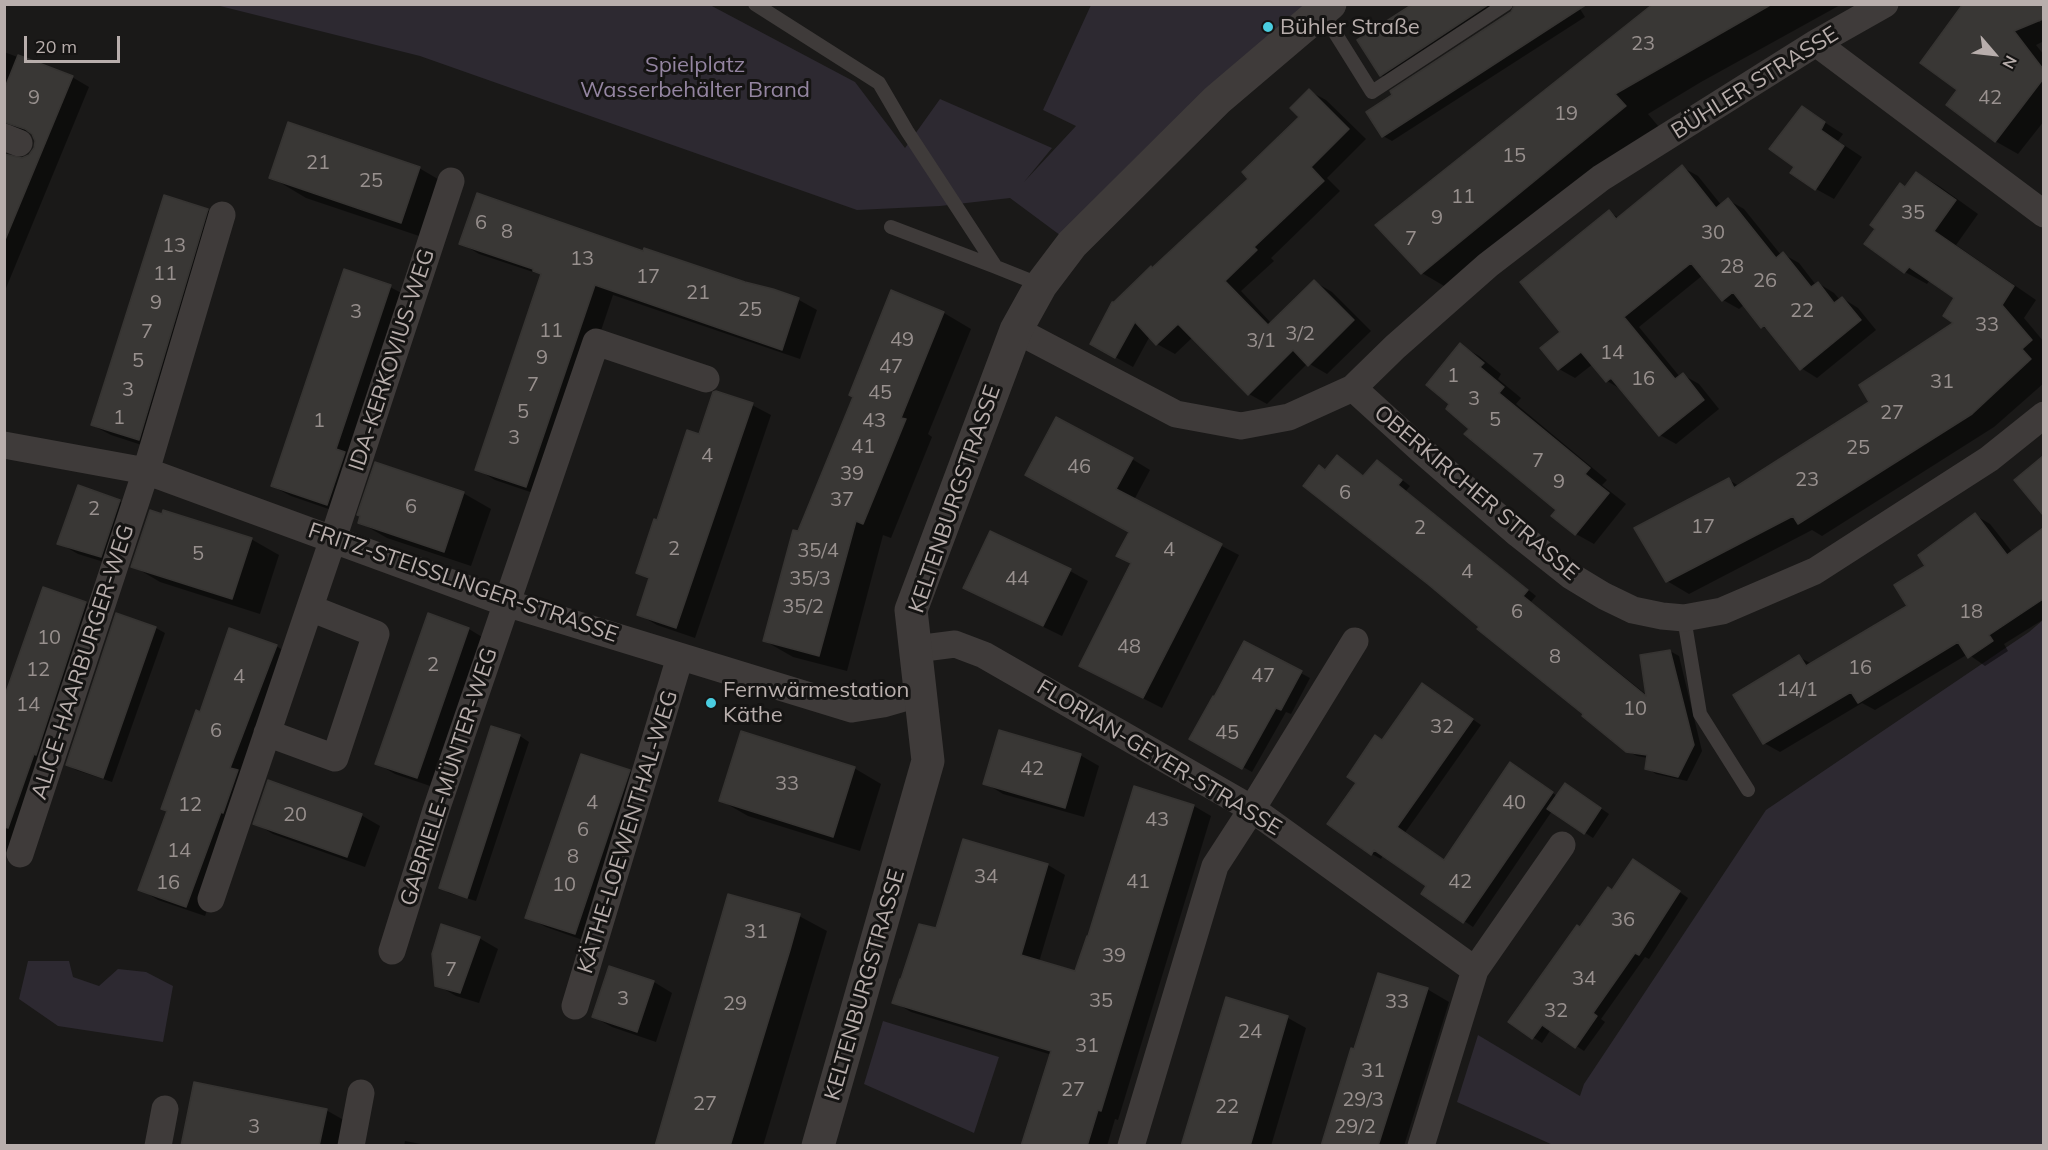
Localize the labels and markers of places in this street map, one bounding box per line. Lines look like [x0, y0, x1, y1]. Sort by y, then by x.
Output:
place label: Bühler Straße [1280, 14, 1420, 40]
marker: Bühler Straße [1261, 20, 1275, 34]
place label: Fernwärmestation Käthe [723, 677, 909, 728]
marker: Fernwärmestation Käthe [704, 696, 718, 710]

